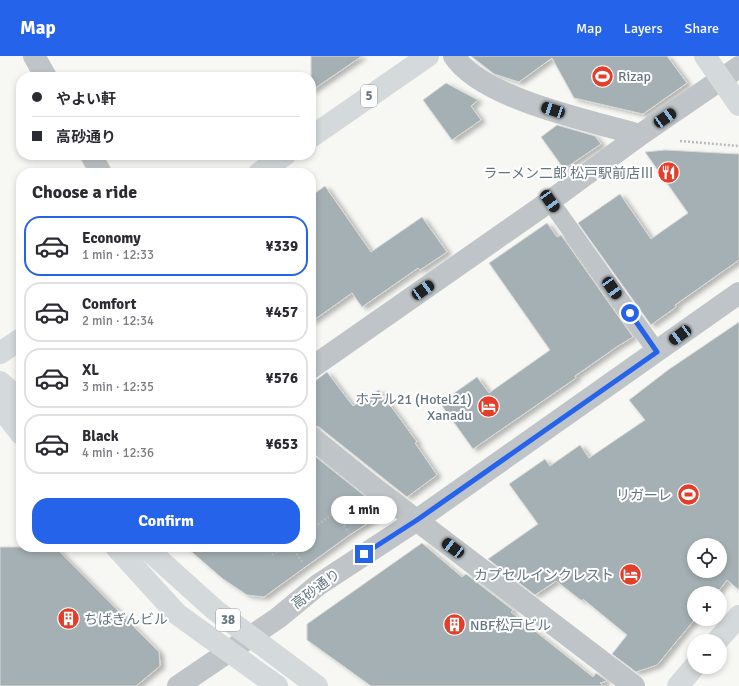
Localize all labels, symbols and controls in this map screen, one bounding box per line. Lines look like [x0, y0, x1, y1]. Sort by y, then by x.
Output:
text: Map [20, 16, 56, 40]
text: Map [576, 20, 602, 37]
text: Layers [624, 20, 663, 37]
text: Share [685, 20, 719, 37]
sports icon: Rizap [589, 63, 615, 89]
place label: Rizap [618, 68, 651, 85]
road number: 5 [361, 85, 377, 107]
text: やよい軒 [56, 90, 116, 108]
car [540, 101, 566, 119]
car [652, 106, 678, 130]
text: 高砂通り [56, 128, 116, 146]
restaurant icon: ラーメン二郎 松戸駅前店Ⅲ [656, 160, 682, 186]
place label: ラーメン二郎 松戸駅前店Ⅲ [483, 165, 654, 182]
text: Choose a ride [32, 181, 137, 203]
car [538, 188, 562, 214]
icon: car [34, 228, 70, 264]
text: Economy [82, 229, 141, 247]
text: ¥339 [266, 237, 298, 255]
text: 1 min · 12:33 [82, 247, 154, 263]
car [600, 275, 624, 301]
car [410, 278, 436, 302]
icon: car [34, 294, 70, 330]
text: Comfort [82, 295, 136, 313]
text: ¥457 [266, 303, 298, 321]
route start [621, 304, 639, 322]
text: 2 min · 12:34 [82, 313, 154, 329]
car [667, 323, 693, 347]
icon: car [34, 360, 70, 396]
text: XL [82, 361, 99, 379]
text: ¥576 [266, 369, 298, 387]
text: 3 min · 12:35 [82, 379, 154, 395]
place label: ホテル21 (Hotel21) Xanadu [355, 391, 472, 424]
hotel icon: ホテル21 (Hotel21) Xanadu [475, 394, 501, 420]
icon: car [34, 426, 70, 462]
text: Black [82, 427, 119, 445]
text: ¥653 [266, 435, 298, 453]
text: 4 min · 12:36 [82, 445, 154, 461]
sports icon: リガーレ [675, 482, 701, 508]
place label: リガーレ [616, 487, 672, 504]
callout: 1 min [331, 496, 397, 524]
button: Confirm [32, 498, 300, 544]
text: 1 min [348, 502, 380, 518]
car [440, 536, 466, 560]
map controls [687, 538, 727, 674]
button: locate [687, 538, 727, 578]
route end [355, 545, 373, 563]
hotel icon: カプセルインクレスト [617, 562, 643, 588]
street label: 高砂通り [289, 565, 343, 613]
place label: カプセルインクレスト [474, 567, 614, 584]
button: + [687, 586, 727, 626]
building icon: ちばぎんビル [55, 606, 81, 632]
road number: 38 [216, 609, 240, 631]
place label: ちばぎんビル [84, 611, 168, 628]
building icon: NBF松戸ビル [442, 612, 468, 638]
place label: NBF松戸ビル [470, 617, 551, 634]
button: − [687, 634, 727, 674]

